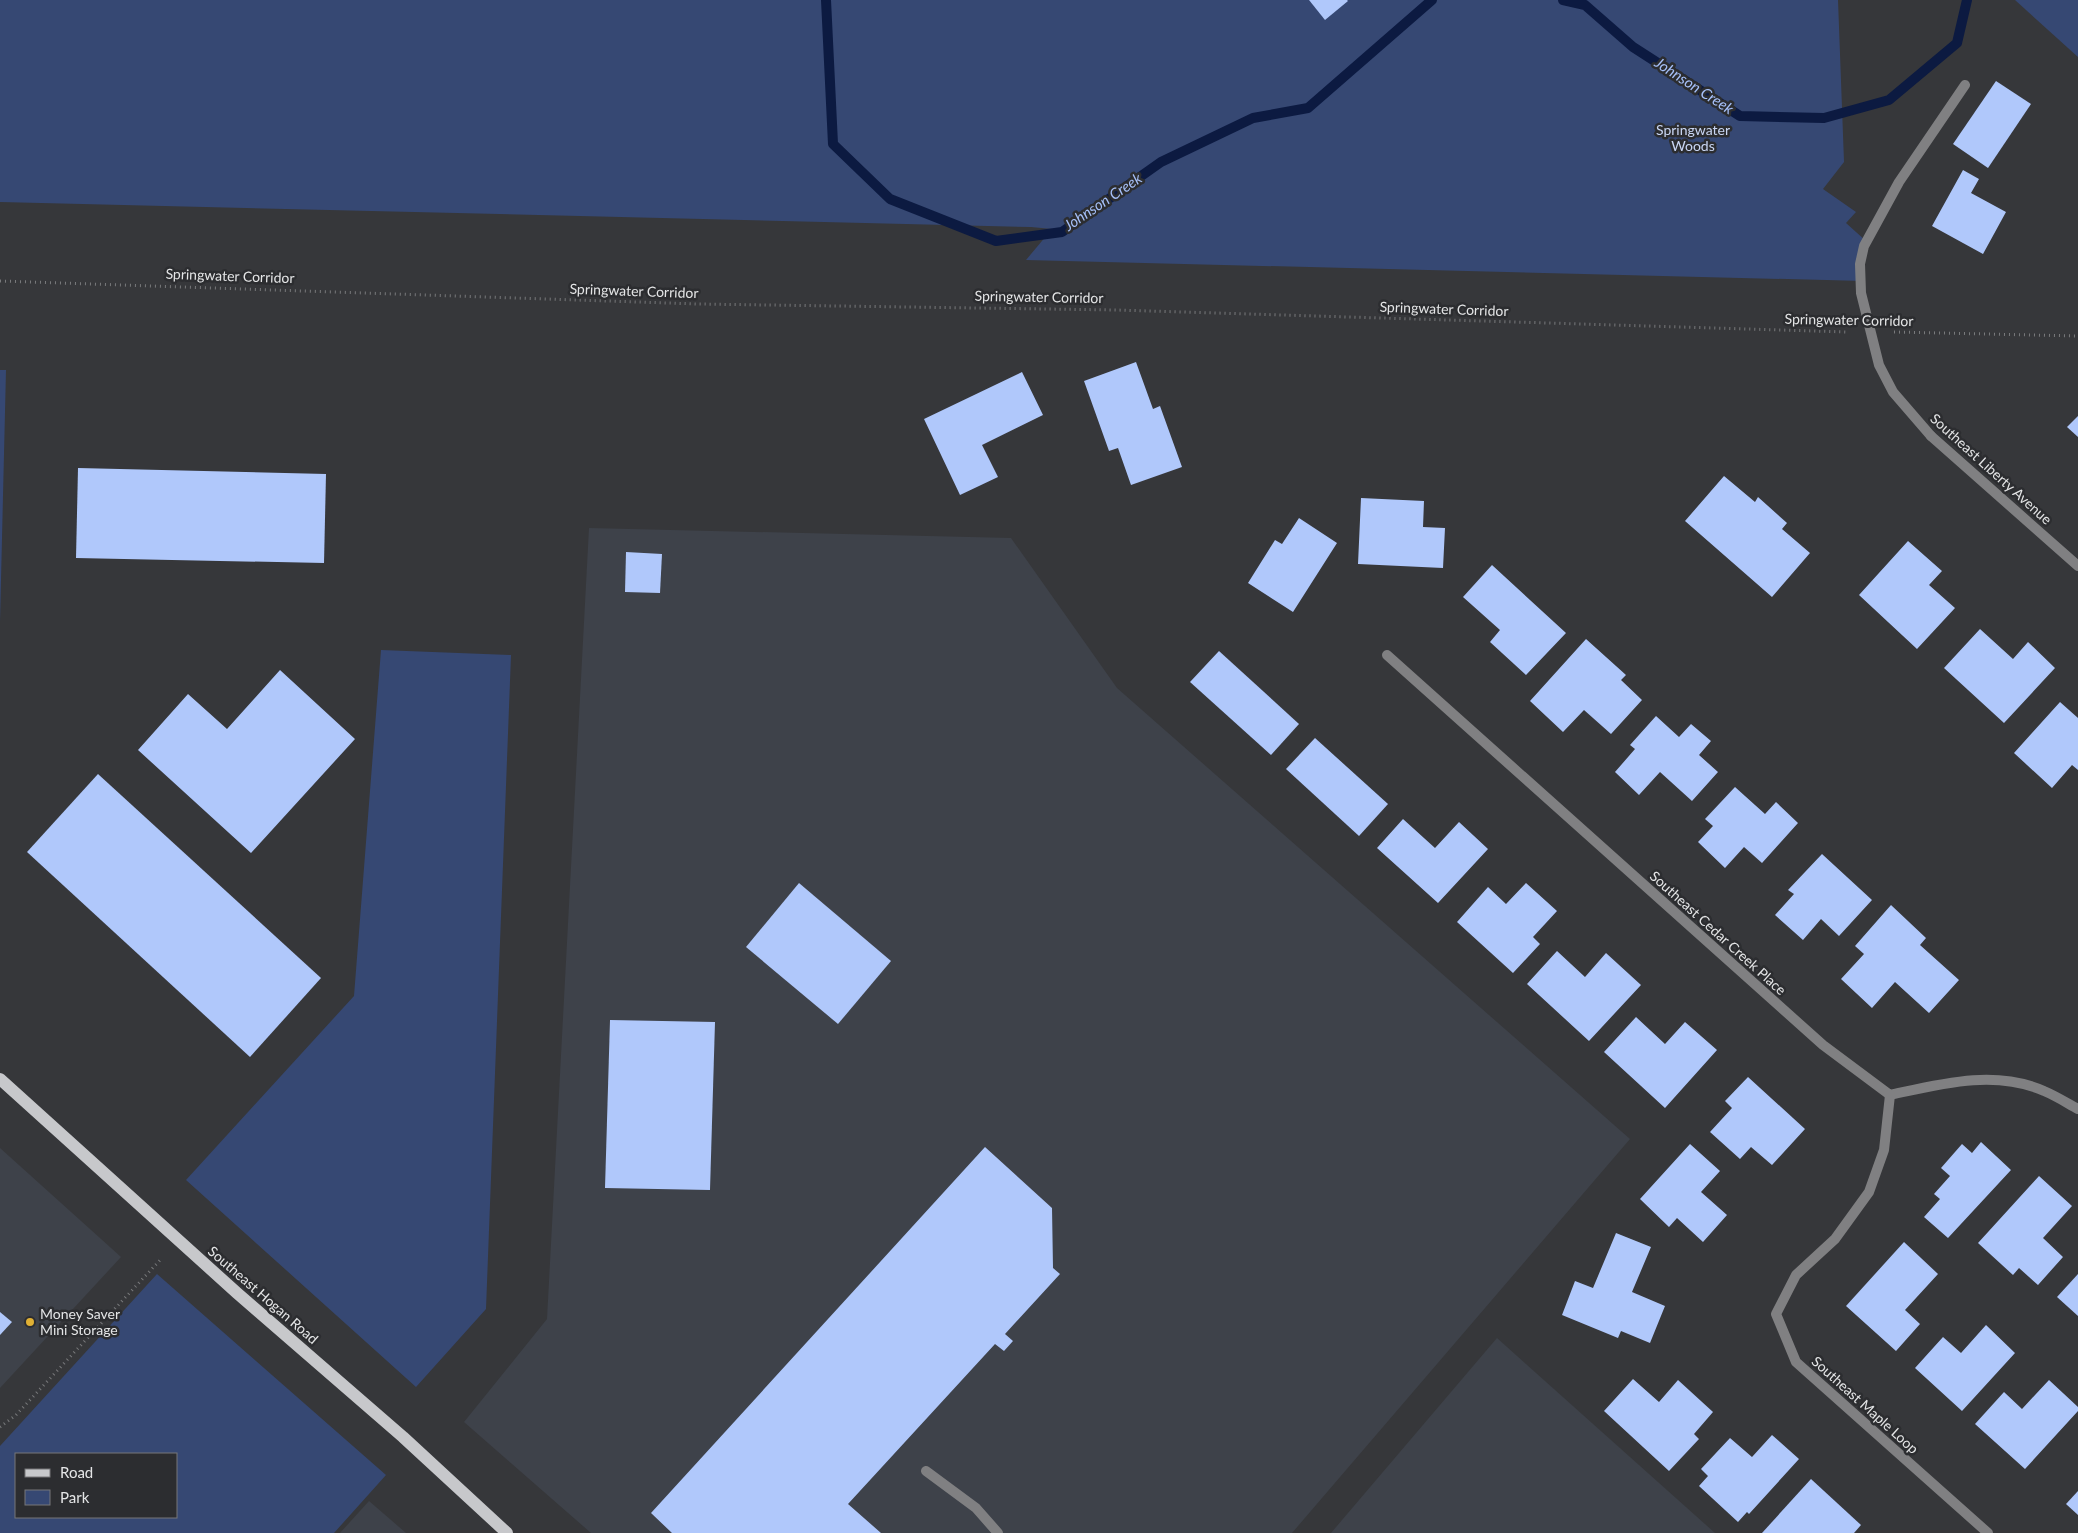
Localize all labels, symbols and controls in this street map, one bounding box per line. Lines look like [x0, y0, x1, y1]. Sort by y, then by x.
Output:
water label: Johnson Creek [1651, 52, 1738, 118]
park label: Springwater Woods [1656, 121, 1730, 154]
water label: Johnson Creek [1059, 168, 1146, 234]
street label: Springwater Corridor [165, 265, 295, 286]
street label: Springwater Corridor [569, 280, 699, 301]
street label: Springwater Corridor [974, 287, 1104, 306]
street label: Springwater Corridor [1379, 298, 1509, 319]
street label: Springwater Corridor [1784, 310, 1914, 329]
street label: Southeast Liberty Avenue [1927, 410, 2055, 528]
street label: Southeast Cedar Creek Place [1647, 867, 1790, 998]
street label: Southeast Hogan Road [205, 1242, 322, 1347]
place label: Money Saver Mini Storage [40, 1305, 120, 1338]
marker: Money Saver Mini Storage [24, 1316, 36, 1328]
street label: Southeast Maple Loop [1809, 1352, 1922, 1457]
legend [15, 1453, 178, 1518]
text: Road [60, 1463, 93, 1481]
text: Park [60, 1488, 90, 1506]

